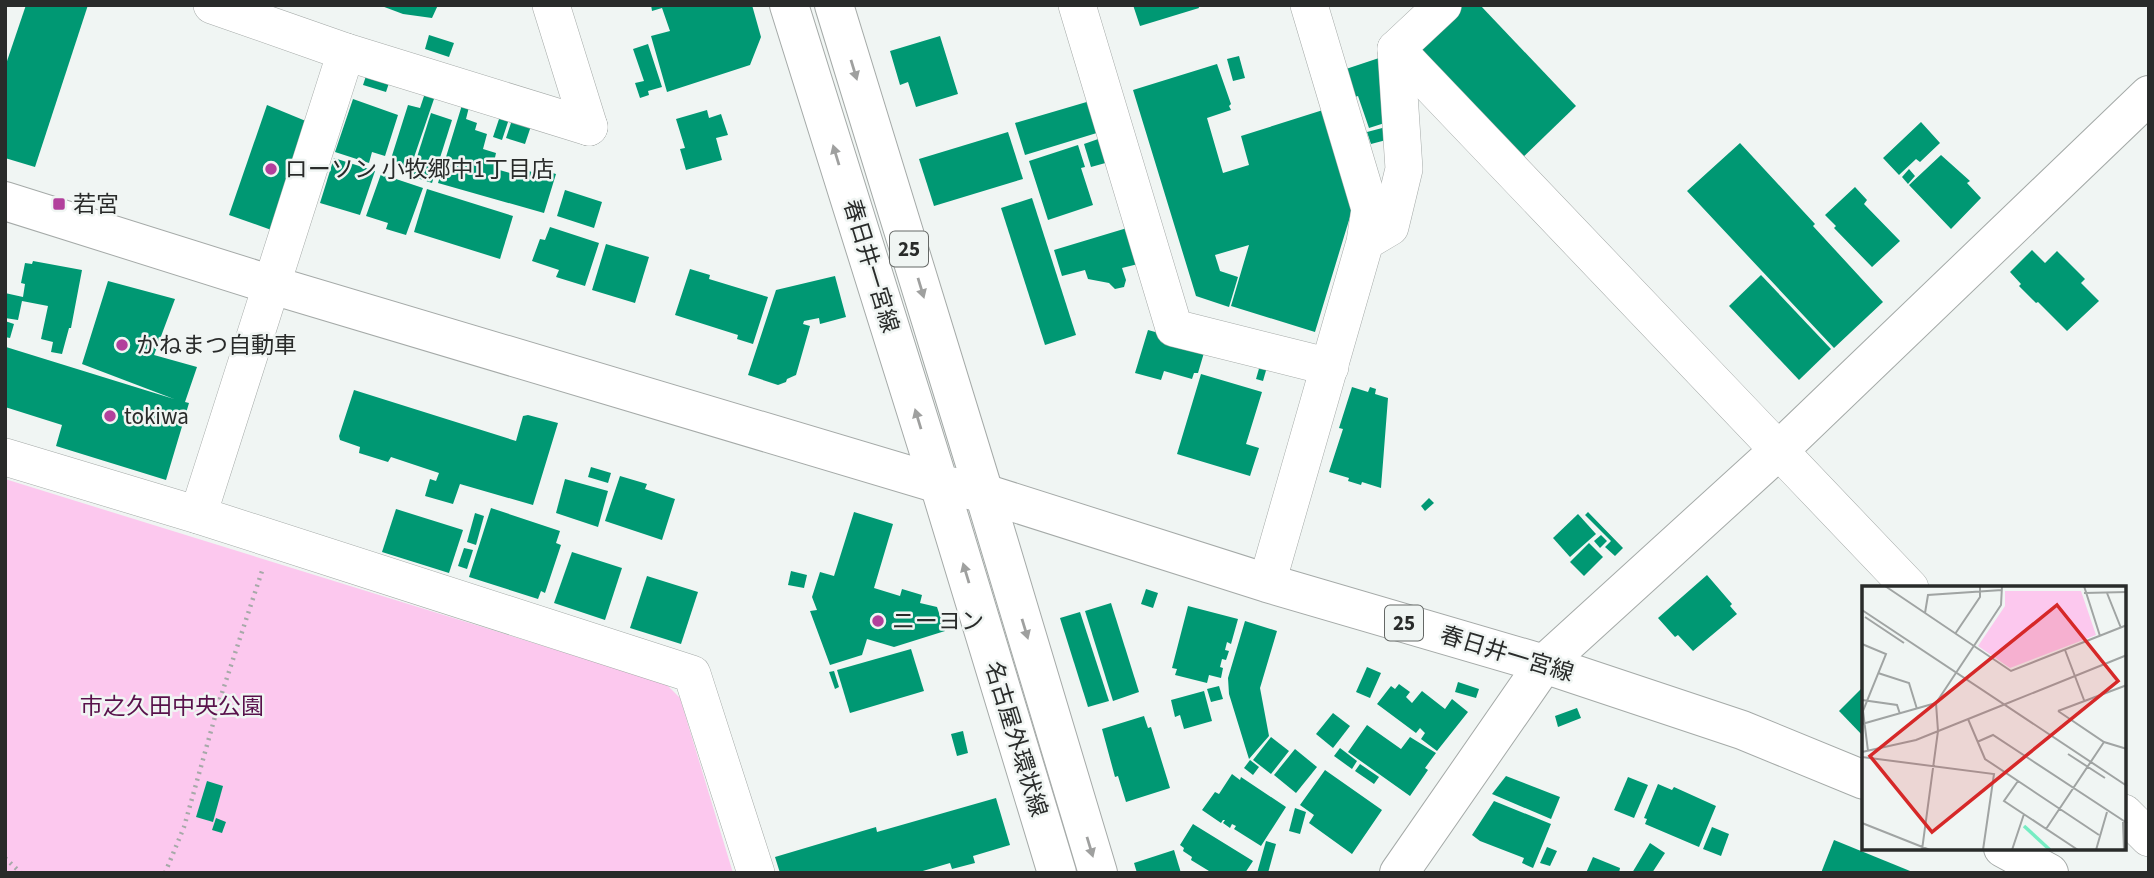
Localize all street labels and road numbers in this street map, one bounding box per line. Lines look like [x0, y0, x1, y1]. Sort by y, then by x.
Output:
street label: 春日井一宮線 [835, 195, 907, 337]
road number: 25 [890, 232, 928, 266]
road number: 25 [1385, 606, 1423, 640]
street label: 春日井一宮線 [1436, 618, 1578, 690]
street label: 名古屋外環状線 [977, 657, 1055, 821]

